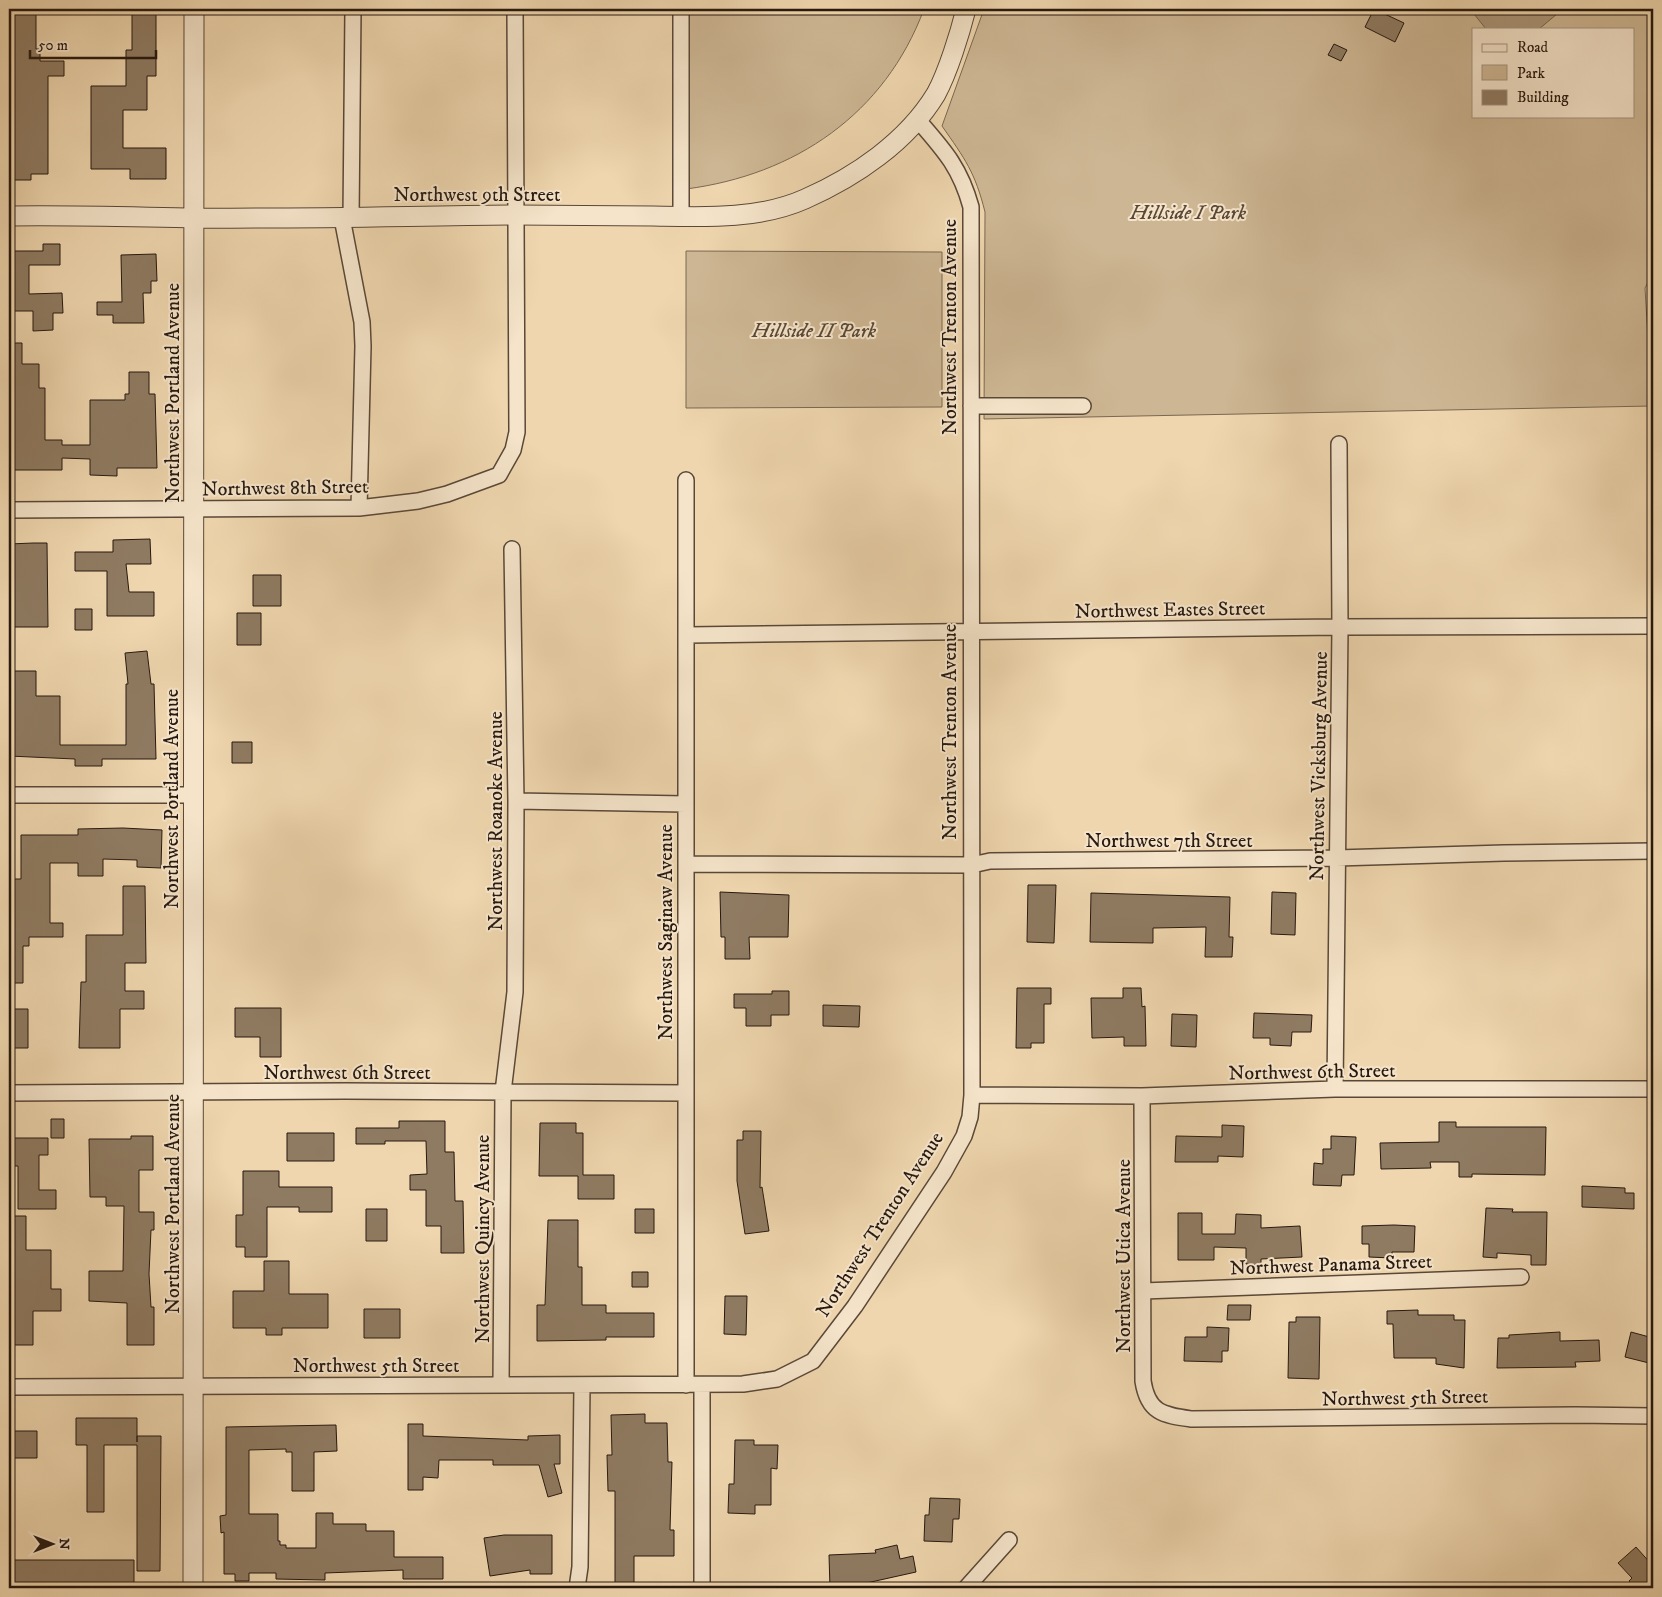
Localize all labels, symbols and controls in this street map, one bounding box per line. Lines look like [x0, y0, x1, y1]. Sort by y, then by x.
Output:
scale bar [30, 28, 156, 60]
legend [1472, 28, 1634, 118]
text: 50 m [38, 36, 68, 55]
text: Road [1517, 38, 1549, 57]
text: Park [1517, 64, 1546, 83]
text: Building [1517, 88, 1569, 107]
street label: Northwest 9th Street [394, 183, 560, 208]
park label: Hillside I Park [1129, 201, 1247, 226]
street label: Northwest Trenton Avenue [938, 219, 963, 435]
street label: Northwest Portland Avenue [161, 283, 186, 503]
park label: Hillside II Park [751, 319, 877, 344]
street label: Northwest 8th Street [201, 475, 369, 502]
street label: Northwest Eastes Street [1075, 596, 1266, 625]
street label: Northwest Trenton Avenue [938, 624, 963, 840]
street label: Northwest Vicksburg Avenue [1305, 651, 1334, 881]
street label: Northwest Portland Avenue [160, 689, 185, 909]
street label: Northwest Roanoke Avenue [484, 711, 509, 931]
street label: Northwest Saginaw Avenue [654, 824, 679, 1040]
street label: Northwest 7th Street [1085, 829, 1253, 854]
street label: Northwest 6th Street [1228, 1059, 1396, 1086]
street label: Northwest 6th Street [263, 1061, 431, 1086]
street label: Northwest Portland Avenue [161, 1094, 186, 1314]
street label: Northwest Trenton Avenue [811, 1127, 950, 1322]
street label: Northwest Quincy Avenue [471, 1135, 496, 1343]
street label: Northwest Utica Avenue [1112, 1159, 1137, 1353]
street label: Northwest Panama Street [1229, 1249, 1433, 1282]
street label: Northwest 5th Street [293, 1354, 459, 1379]
street label: Northwest 5th Street [1321, 1385, 1489, 1412]
north arrow [28, 1520, 78, 1570]
text: N [55, 1538, 73, 1550]

